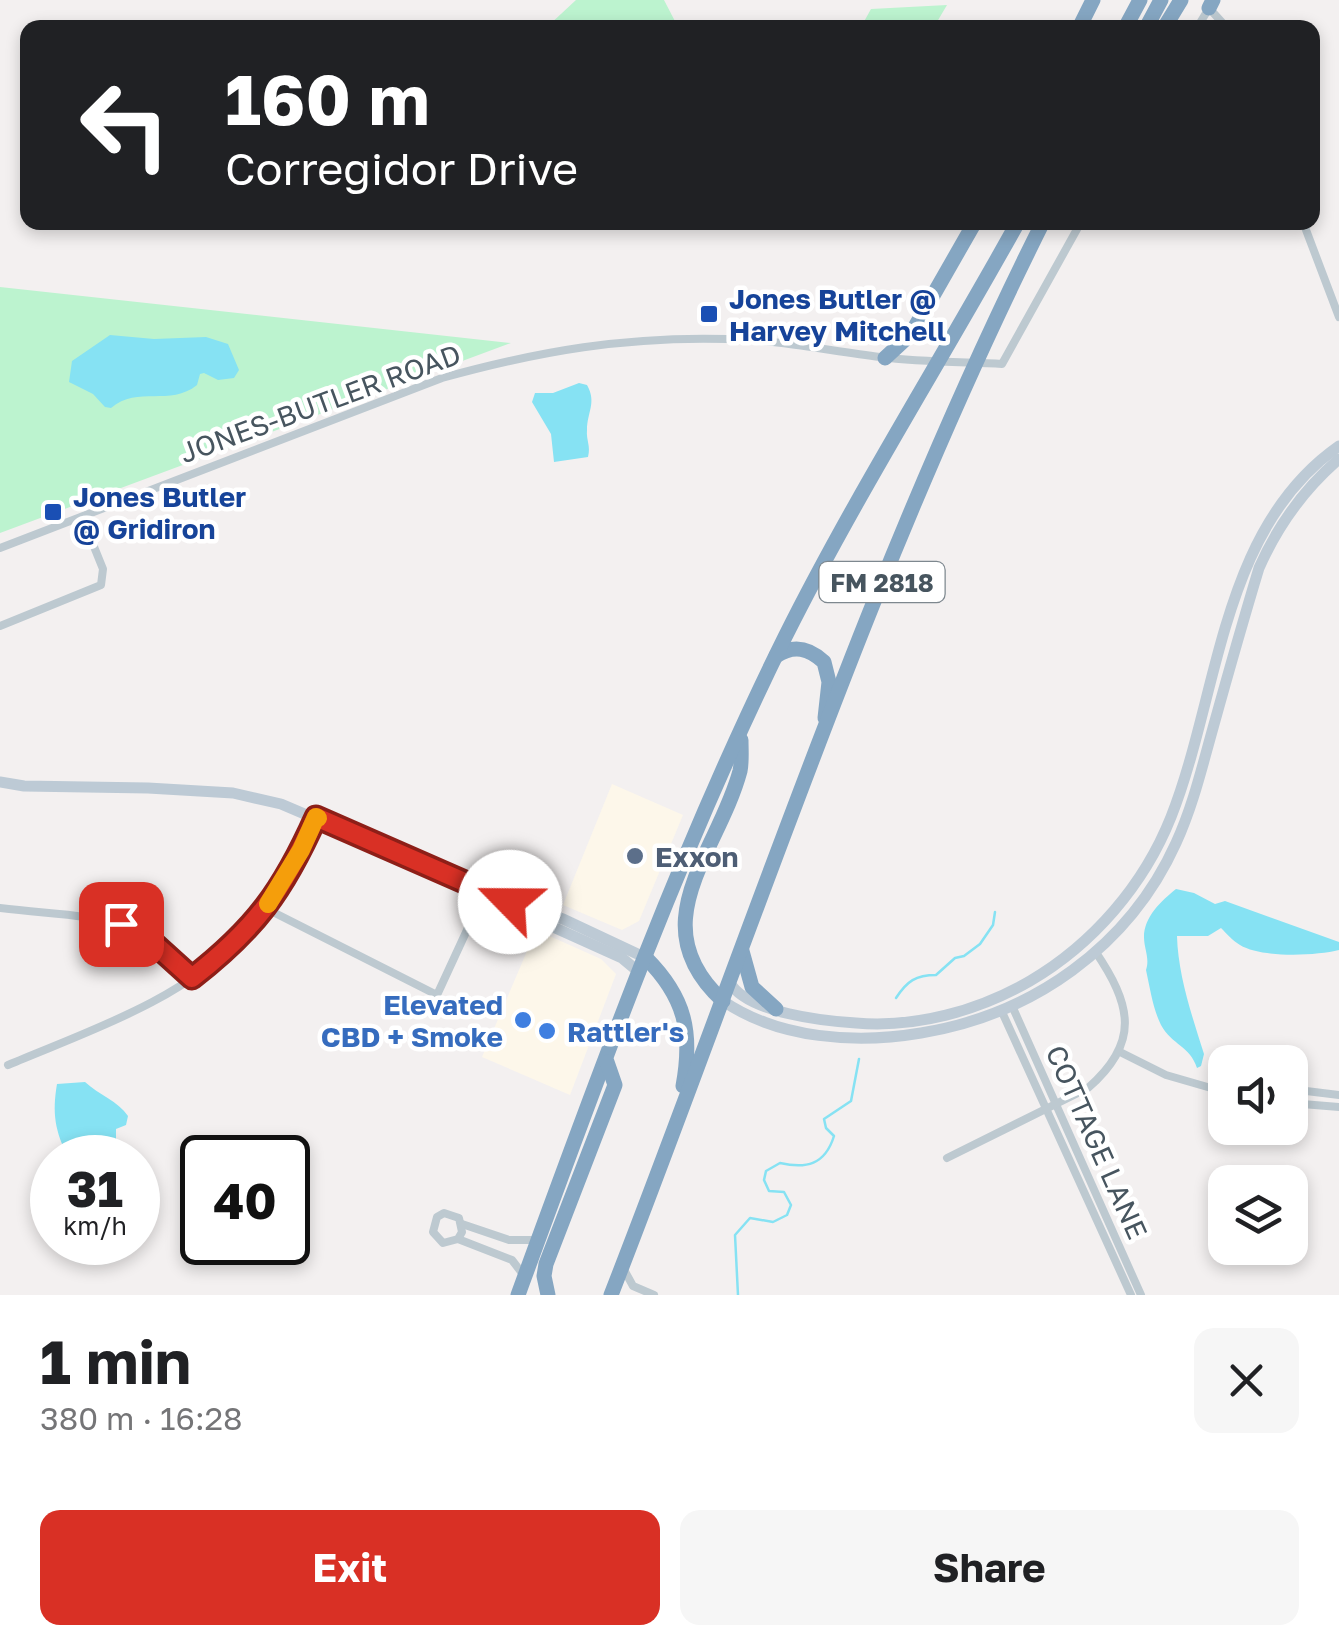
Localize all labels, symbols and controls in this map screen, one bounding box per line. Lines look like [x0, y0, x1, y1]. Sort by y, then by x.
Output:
text: 160 m [225, 56, 430, 140]
icon: left [60, 60, 190, 190]
text: Corregidor Drive [225, 141, 578, 195]
place label: Jones Butler @ Harvey Mitchell [729, 282, 946, 347]
marker: Jones Butler @ Harvey Mitchell [698, 303, 720, 325]
street label: JONES-BUTLER ROAD [175, 337, 465, 469]
place label: Jones Butler @ Gridiron [73, 480, 246, 545]
marker: Jones Butler @ Gridiron [42, 501, 64, 523]
road number: FM 2818 [820, 562, 944, 602]
place label: Exxon [655, 840, 738, 873]
marker: Exxon [624, 845, 646, 867]
position arrow [458, 850, 562, 954]
pin [79, 882, 164, 967]
icon: arrive [94, 897, 149, 952]
place label: Elevated CBD + Smoke [321, 988, 503, 1053]
marker: Elevated CBD + Smoke [512, 1009, 534, 1031]
place label: Rattler's [567, 1015, 684, 1048]
marker: Rattler's [536, 1020, 558, 1042]
street label: COTTAGE LANE [1039, 1040, 1155, 1244]
map controls [1208, 1045, 1308, 1265]
button: sound [1208, 1045, 1308, 1145]
speed limit sign: 40 [180, 1135, 310, 1265]
text: 31 [67, 1158, 123, 1218]
button: layers [1208, 1165, 1308, 1265]
text: km/h [63, 1210, 127, 1241]
text: 1 min [40, 1325, 191, 1397]
button: close [1194, 1328, 1299, 1433]
text: 380 m · 16:28 [40, 1399, 243, 1437]
button: Exit [40, 1510, 660, 1625]
button: Share [680, 1510, 1299, 1625]

